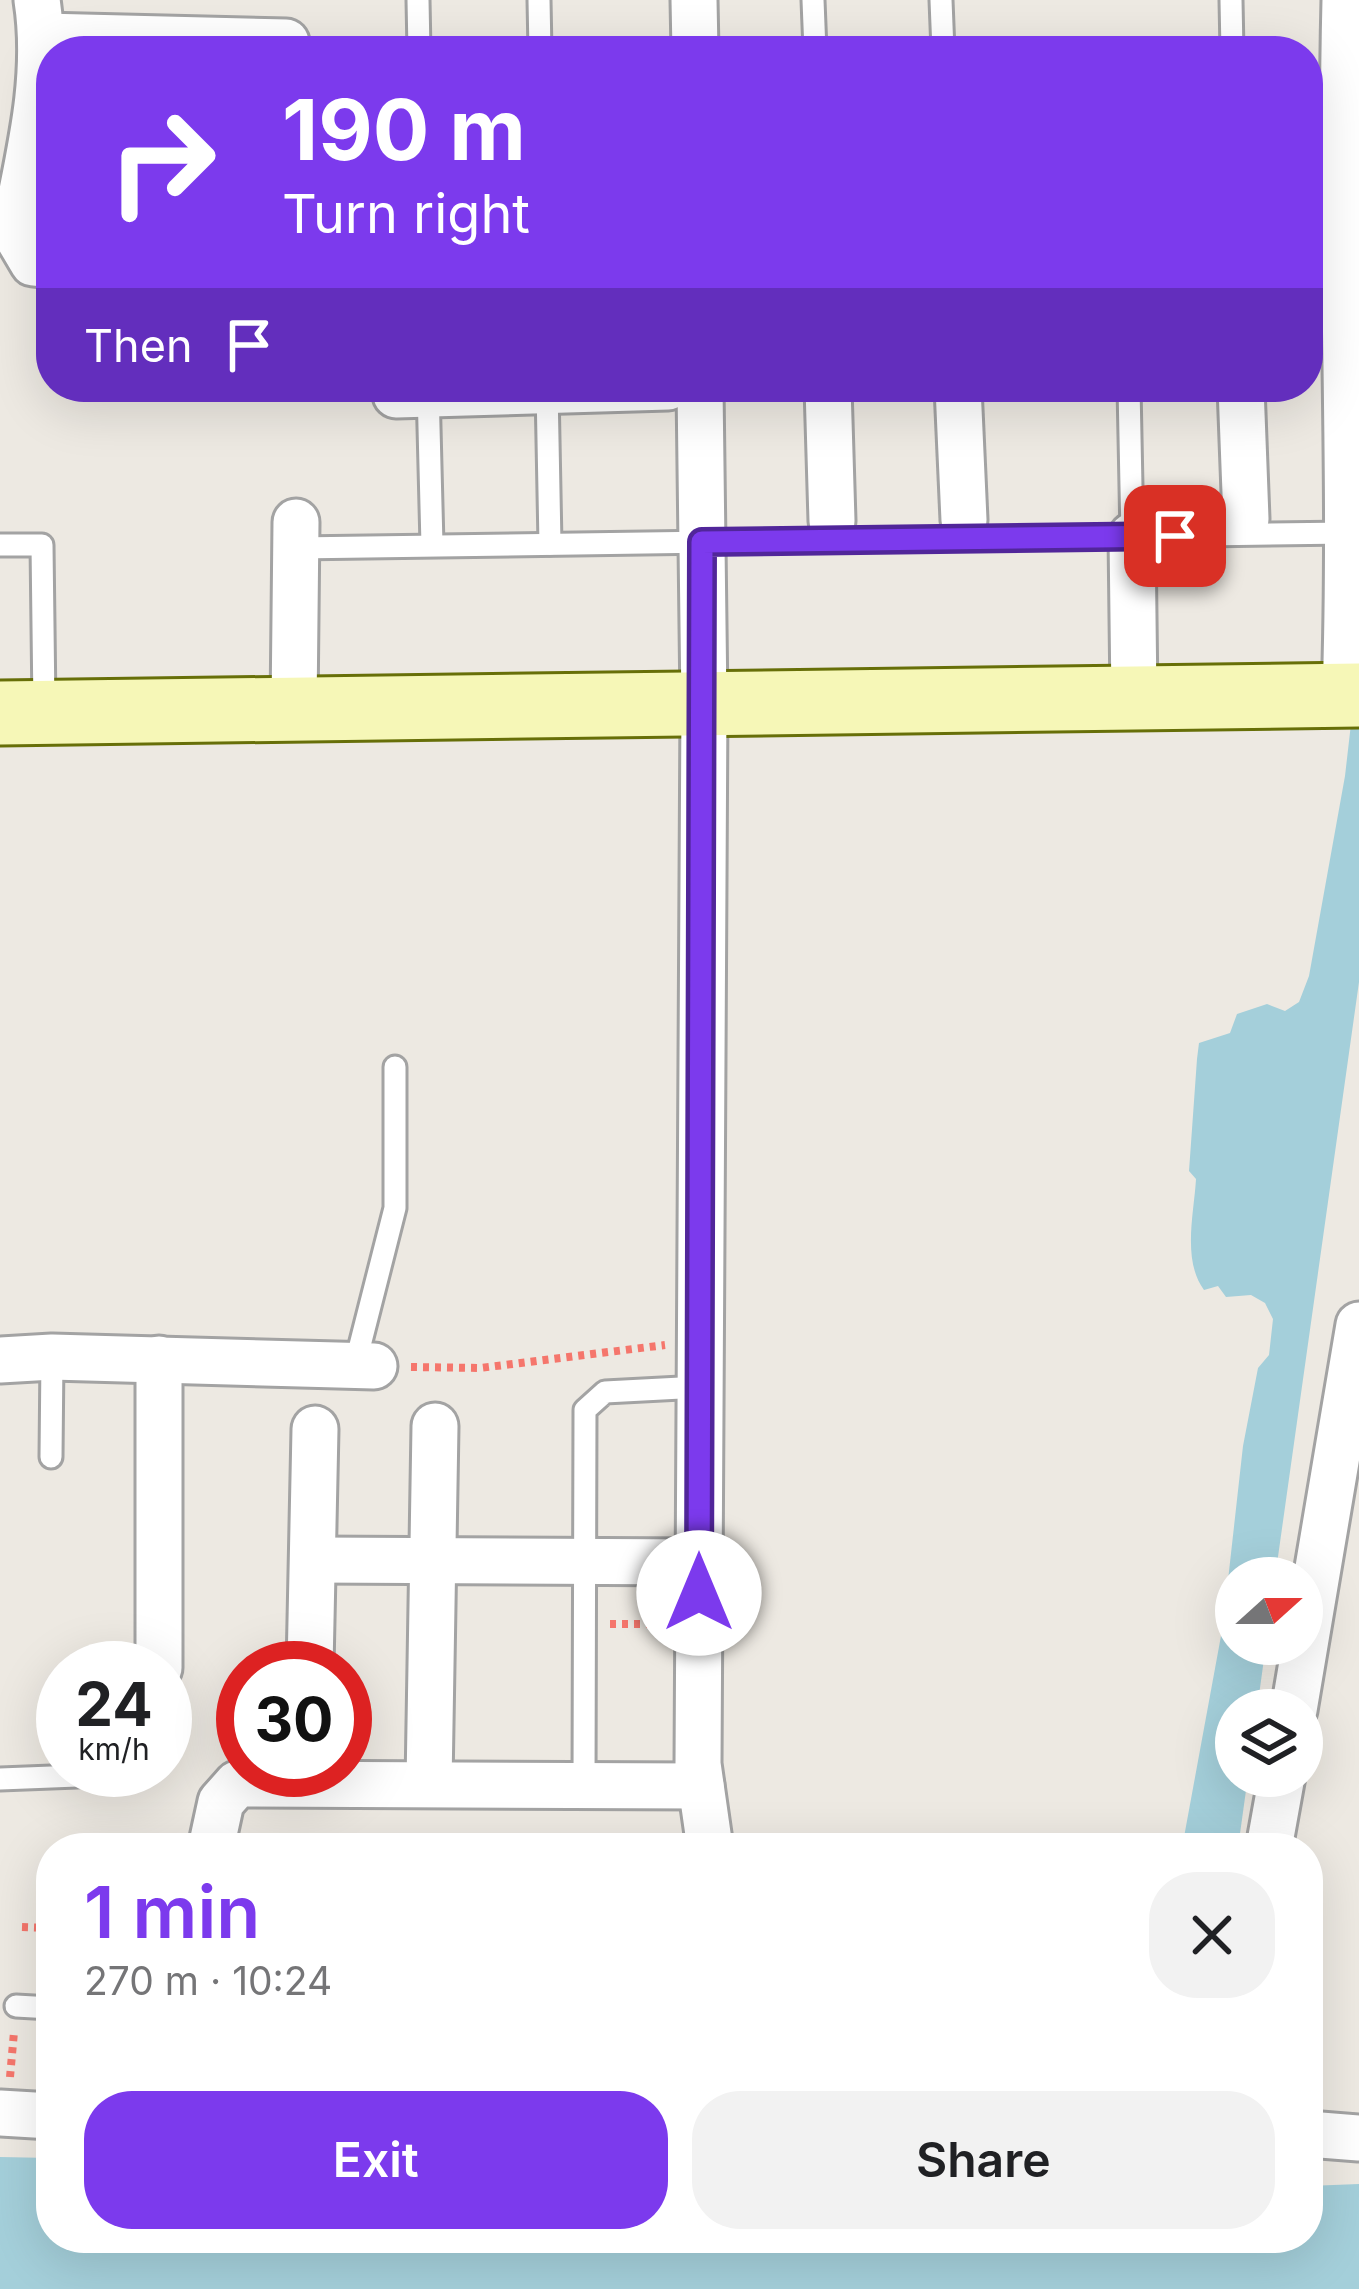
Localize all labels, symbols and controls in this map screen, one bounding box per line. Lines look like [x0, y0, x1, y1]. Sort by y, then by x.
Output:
text: 190 m [282, 79, 526, 180]
icon: right [84, 84, 240, 240]
text: Turn right [282, 181, 530, 246]
icon: arrive [216, 312, 282, 378]
text: Then [84, 318, 192, 373]
pin [1124, 485, 1226, 587]
icon: arrive [1142, 503, 1208, 569]
position arrow [636, 1530, 762, 1656]
north arrow [1215, 1557, 1323, 1665]
map controls [1215, 1557, 1323, 1797]
speed limit sign: 30 [216, 1641, 372, 1797]
text: 24 [75, 1668, 153, 1740]
button: layers [1215, 1689, 1323, 1797]
text: km/h [78, 1731, 150, 1767]
text: 1 min [84, 1868, 260, 1955]
button: close [1149, 1872, 1275, 1998]
text: 270 m · 10:24 [84, 1957, 332, 2004]
button: Exit [84, 2091, 668, 2229]
button: Share [692, 2091, 1275, 2229]

